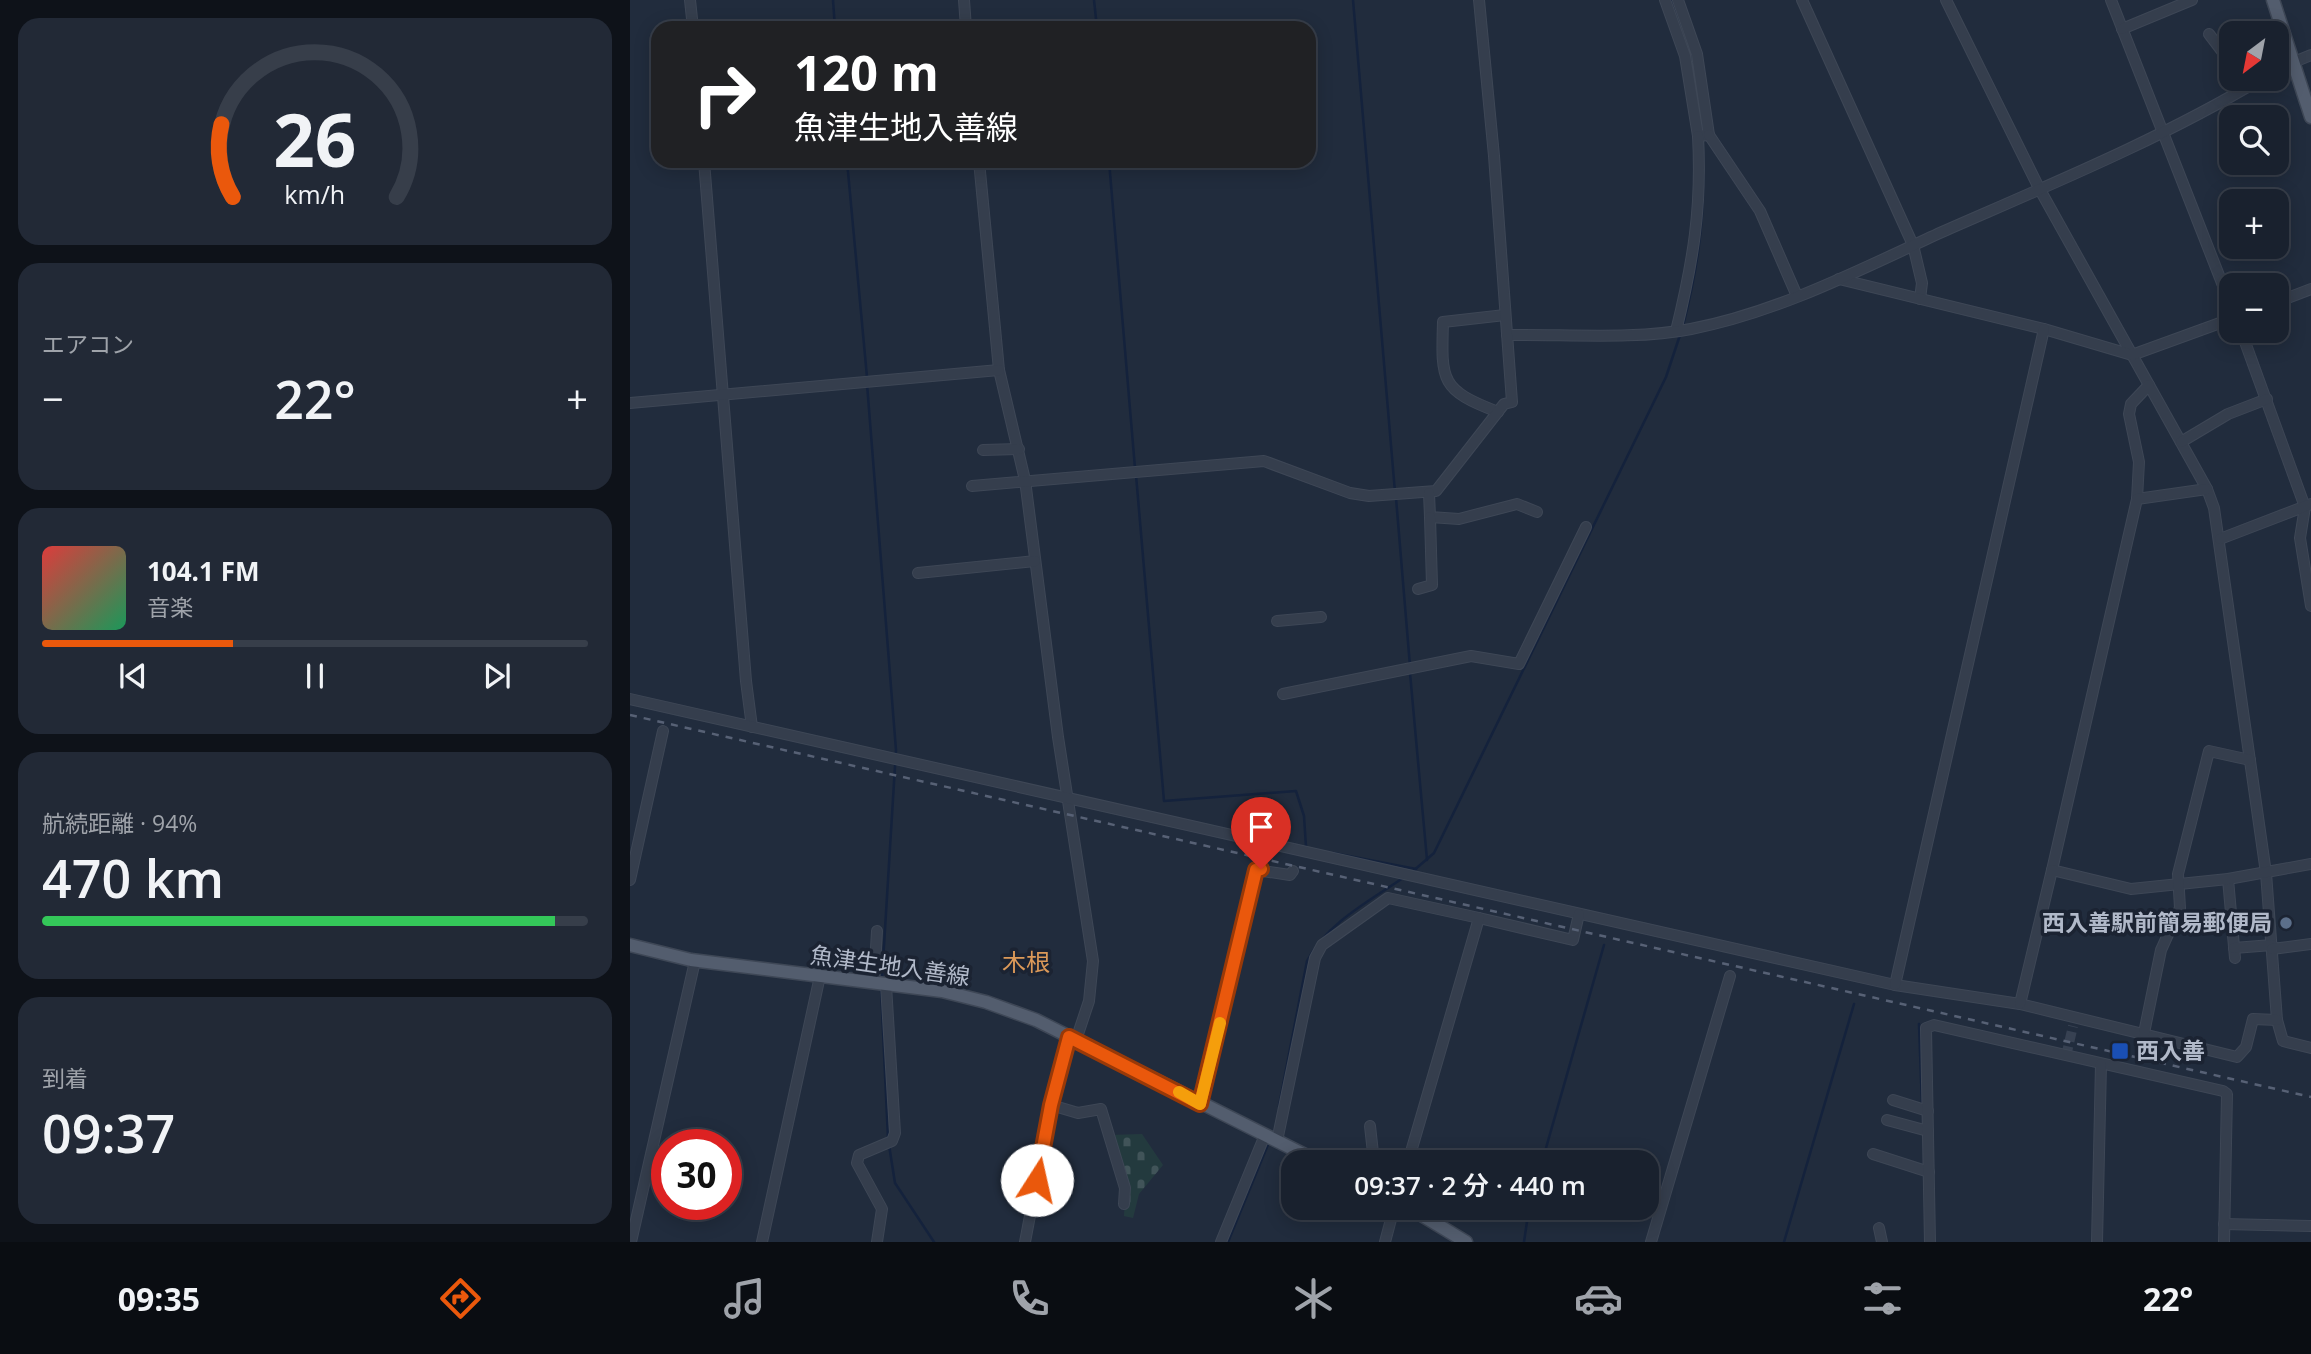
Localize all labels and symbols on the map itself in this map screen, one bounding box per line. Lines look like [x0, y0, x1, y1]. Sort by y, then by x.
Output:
north arrow [2219, 21, 2289, 91]
pin [1231, 797, 1291, 869]
place label: 西入善駅前簡易郵便局 [2042, 906, 2272, 938]
marker: 西入善駅前簡易郵便局 [2278, 915, 2294, 931]
street label: 魚津生地入善線 [808, 938, 972, 992]
district label: 木根 [1002, 945, 1050, 978]
place label: 西入善 [2136, 1034, 2205, 1066]
marker: 西入善 [2110, 1041, 2130, 1061]
speed limit sign: 30 [651, 1129, 742, 1220]
position arrow [1000, 1143, 1074, 1217]

